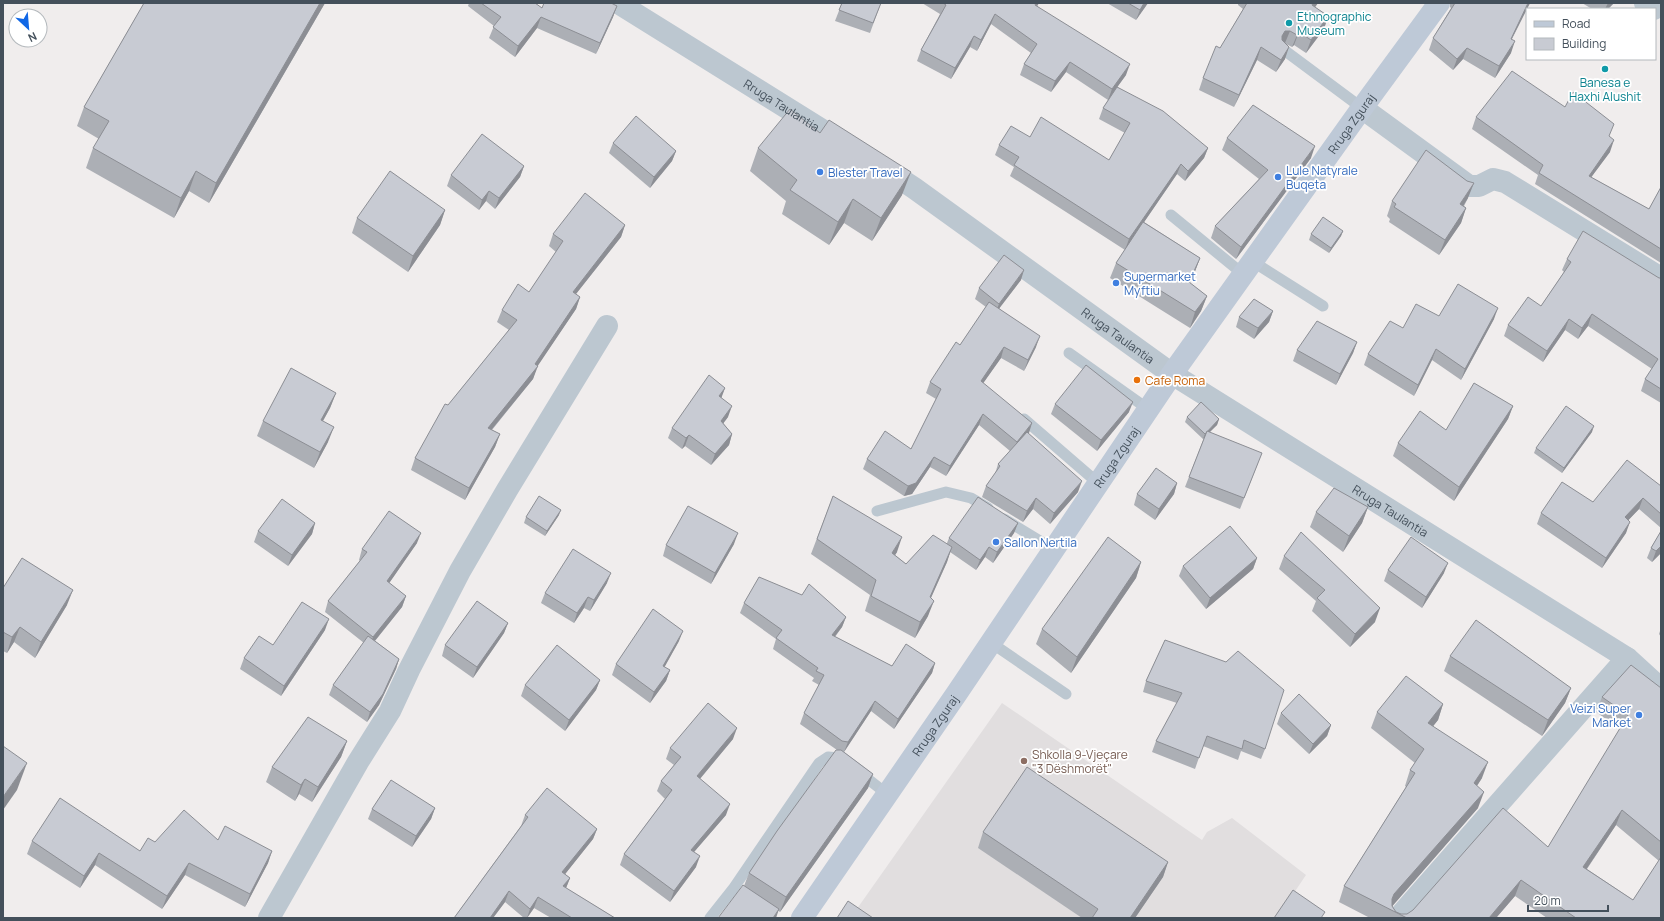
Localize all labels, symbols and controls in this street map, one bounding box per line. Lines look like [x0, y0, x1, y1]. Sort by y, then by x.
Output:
north arrow [8, 8, 48, 48]
place label: Ethnographic Museum [1297, 8, 1372, 39]
legend [1526, 8, 1656, 60]
text: Road [1562, 15, 1590, 32]
marker: Ethnographic Museum [1284, 18, 1294, 28]
text: N [26, 29, 39, 46]
text: Building [1562, 35, 1606, 52]
marker: Banesa e Haxhi Alushit [1600, 64, 1610, 74]
place label: Banesa e Haxhi Alushit [1569, 74, 1641, 105]
street label: Rruga Taulantia [741, 75, 823, 135]
street label: Rruga Zguraj [1324, 90, 1379, 157]
place label: Lule Natyrale Buqeta [1286, 162, 1358, 193]
place label: Blester Travel [828, 164, 903, 181]
marker: Blester Travel [815, 167, 825, 177]
marker: Lule Natyrale Buqeta [1273, 172, 1283, 182]
place label: Supermarket Myftiu [1124, 268, 1196, 299]
marker: Supermarket Myftiu [1111, 278, 1121, 288]
street label: Rruga Taulantia [1078, 303, 1158, 367]
place label: Cafe Roma [1145, 372, 1205, 389]
marker: Cafe Roma [1132, 375, 1142, 385]
street label: Rruga Zguraj [1089, 423, 1143, 491]
street label: Rruga Taulantia [1349, 480, 1432, 540]
place label: Sallon Nertila [1004, 534, 1077, 551]
marker: Sallon Nertila [991, 537, 1001, 547]
street label: Rruga Zguraj [908, 691, 962, 759]
place label: Veizi Super Market [1570, 700, 1632, 731]
marker: Veizi Super Market [1634, 710, 1644, 720]
place label: Shkolla 9-Vjeçare "3 Dëshmorët" [1032, 746, 1128, 777]
marker: Shkolla 9-Vjeçare "3 Dëshmorët" [1019, 756, 1029, 766]
scale bar [1528, 887, 1608, 913]
text: 20 m [1534, 892, 1561, 909]

